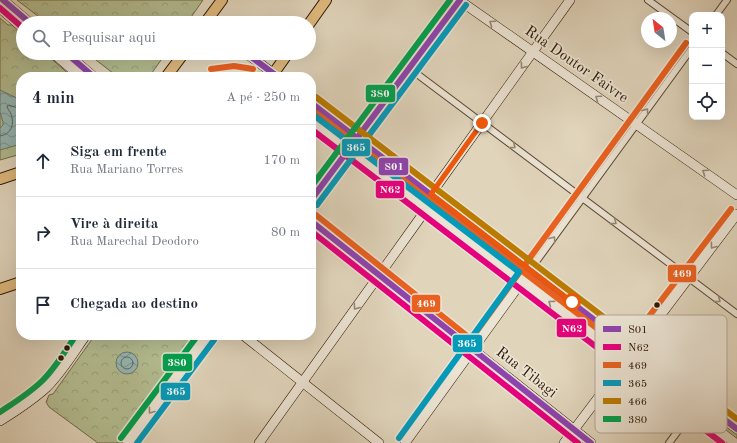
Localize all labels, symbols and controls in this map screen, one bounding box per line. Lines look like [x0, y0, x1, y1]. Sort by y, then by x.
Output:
north arrow [641, 12, 677, 48]
map controls [689, 12, 725, 120]
button: + [689, 12, 725, 48]
search box [16, 16, 316, 60]
one-way arrow [489, 20, 496, 28]
street label: Rua Doutor Faivre [522, 24, 630, 106]
icon: search [30, 27, 52, 49]
text: Pesquisar aqui [62, 31, 156, 46]
button: − [689, 48, 725, 84]
one-way arrow [521, 61, 528, 68]
line badge: 380 [365, 84, 396, 103]
button: locate [689, 84, 725, 120]
text: 380 [370, 89, 390, 100]
text: 4 min [32, 90, 75, 107]
text: A pé · 250 m [226, 91, 300, 104]
one-way arrow [596, 96, 603, 103]
one-way arrow [641, 108, 649, 115]
route end [473, 114, 491, 132]
line badge: 365 [341, 138, 371, 157]
one-way arrow [509, 141, 516, 148]
text: 365 [346, 143, 366, 154]
text: Siga em frente [70, 145, 167, 160]
icon: ahead [32, 150, 54, 172]
text: 170 m [263, 154, 300, 167]
line badge: S01 [378, 157, 409, 176]
text: S01 [384, 162, 404, 173]
text: Rua Mariano Torres [70, 163, 183, 176]
one-way arrow [702, 169, 709, 177]
line badge: N62 [375, 180, 405, 199]
text: N62 [379, 185, 401, 196]
text: Vire à direita [70, 217, 158, 232]
one-way arrow [610, 217, 617, 224]
icon: right [32, 222, 54, 244]
text: 80 m [271, 226, 300, 239]
text: Rua Marechal Deodoro [70, 235, 199, 248]
one-way arrow [548, 236, 556, 243]
one-way arrow [711, 241, 718, 248]
line badge: 469 [667, 264, 697, 283]
text: 469 [672, 269, 692, 280]
route start [563, 293, 581, 311]
icon: arrive [32, 294, 54, 316]
line badge: 469 [411, 294, 441, 313]
one-way arrow [714, 295, 721, 303]
text: Chegada ao destino [70, 297, 198, 312]
text: 469 [416, 299, 436, 310]
one-way arrow [548, 300, 555, 307]
unlabelled marker [652, 300, 662, 310]
one-way arrow [354, 302, 361, 309]
legend [595, 315, 727, 433]
line badge: N62 [556, 318, 587, 338]
text: N62 [561, 324, 583, 335]
text: S01 [628, 325, 648, 336]
line badge: 365 [452, 334, 483, 353]
text: 365 [457, 339, 477, 350]
unlabelled marker [62, 343, 72, 353]
text: N62 [628, 343, 649, 354]
street label: Rua Tibagi [493, 345, 559, 401]
unlabelled marker [56, 353, 66, 363]
line badge: 380 [162, 353, 193, 372]
text: 380 [167, 358, 187, 369]
text: 469 [628, 361, 647, 372]
text: 365 [628, 379, 647, 390]
line badge: 365 [160, 382, 191, 401]
text: 365 [166, 387, 186, 398]
text: 466 [628, 397, 647, 408]
one-way arrow [149, 406, 156, 413]
text: 380 [628, 415, 647, 426]

